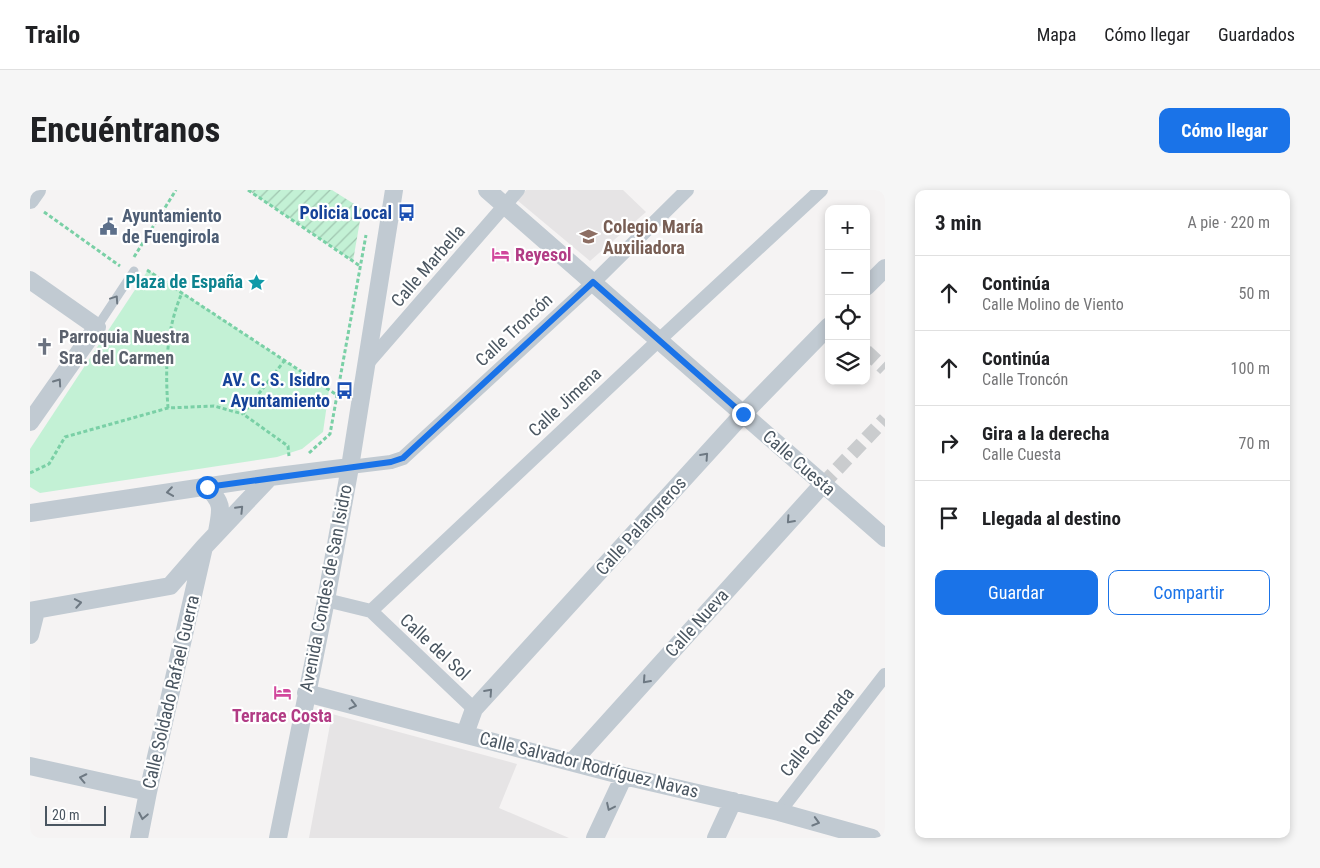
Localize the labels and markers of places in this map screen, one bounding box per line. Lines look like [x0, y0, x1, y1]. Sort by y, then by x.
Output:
place label: Policia Local [300, 202, 392, 223]
bus stop icon: Policia Local [396, 203, 416, 223]
place label: Ayuntamiento de Fuengirola [122, 205, 222, 247]
public building icon: Ayuntamiento de Fuengirola [98, 216, 118, 236]
place label: Colegio María Auxiliadora [603, 216, 703, 258]
school or university icon: Colegio María Auxiliadora [579, 227, 599, 247]
place label: Reyesol [515, 244, 572, 265]
hotel icon: Reyesol [491, 245, 511, 265]
place label: Plaza de España [126, 271, 243, 292]
place icon: Plaza de España [247, 272, 267, 292]
place label: Parroquia Nuestra Sra. del Carmen [59, 326, 190, 368]
church icon: Parroquia Nuestra Sra. del Carmen [35, 337, 55, 357]
place label: AV. C. S. Isidro - Ayuntamiento [220, 369, 330, 411]
bus stop icon: AV. C. S. Isidro - Ayuntamiento [334, 380, 354, 400]
hotel icon: Terrace Costa [272, 683, 292, 703]
place label: Terrace Costa [232, 705, 332, 726]

